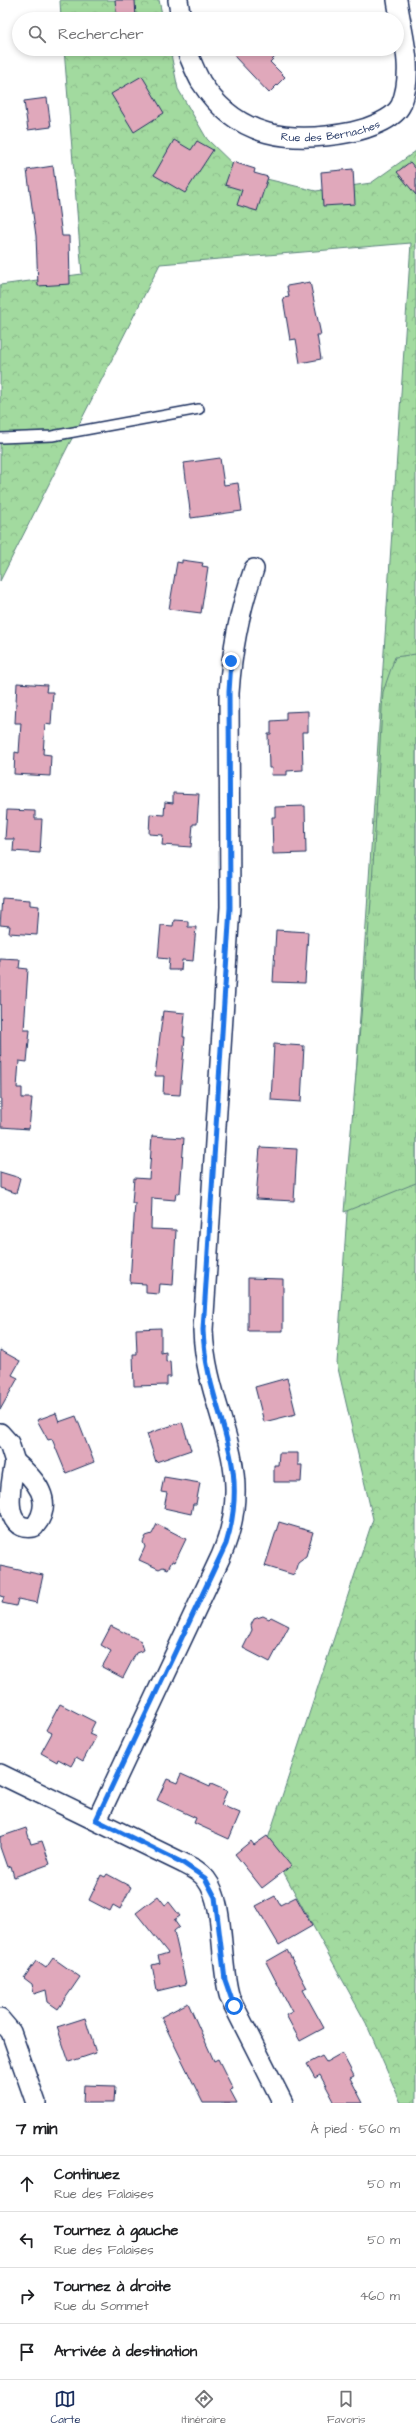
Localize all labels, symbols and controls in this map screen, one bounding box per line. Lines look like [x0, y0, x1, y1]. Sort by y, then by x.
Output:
search box [12, 12, 404, 56]
icon: search [26, 23, 48, 45]
text: Rechercher [58, 24, 143, 45]
street label: Rue des Bernaches [280, 116, 383, 145]
route end [222, 652, 240, 670]
route start [225, 1997, 243, 2015]
text: 7 min [16, 2117, 58, 2141]
text: À pied · 560 m [310, 2120, 400, 2138]
text: Continuez [54, 2164, 120, 2185]
icon: ahead [16, 2173, 38, 2195]
text: 50 m [367, 2175, 400, 2193]
text: Rue des Falaises [54, 2185, 154, 2203]
text: Tournez à gauche [54, 2220, 178, 2241]
icon: left [16, 2229, 38, 2251]
text: 50 m [367, 2231, 400, 2249]
text: Rue des Falaises [54, 2241, 154, 2259]
text: Tournez à droite [54, 2276, 171, 2297]
icon: right [16, 2285, 38, 2307]
text: 460 m [359, 2287, 400, 2305]
text: Rue du Sommet [54, 2297, 149, 2315]
icon: arrive [16, 2341, 38, 2363]
text: Arrivée à destination [54, 2341, 197, 2362]
tab: Carte [51, 2388, 80, 2427]
tab: Itinéraire [181, 2388, 226, 2427]
tab: Favoris [327, 2388, 365, 2427]

